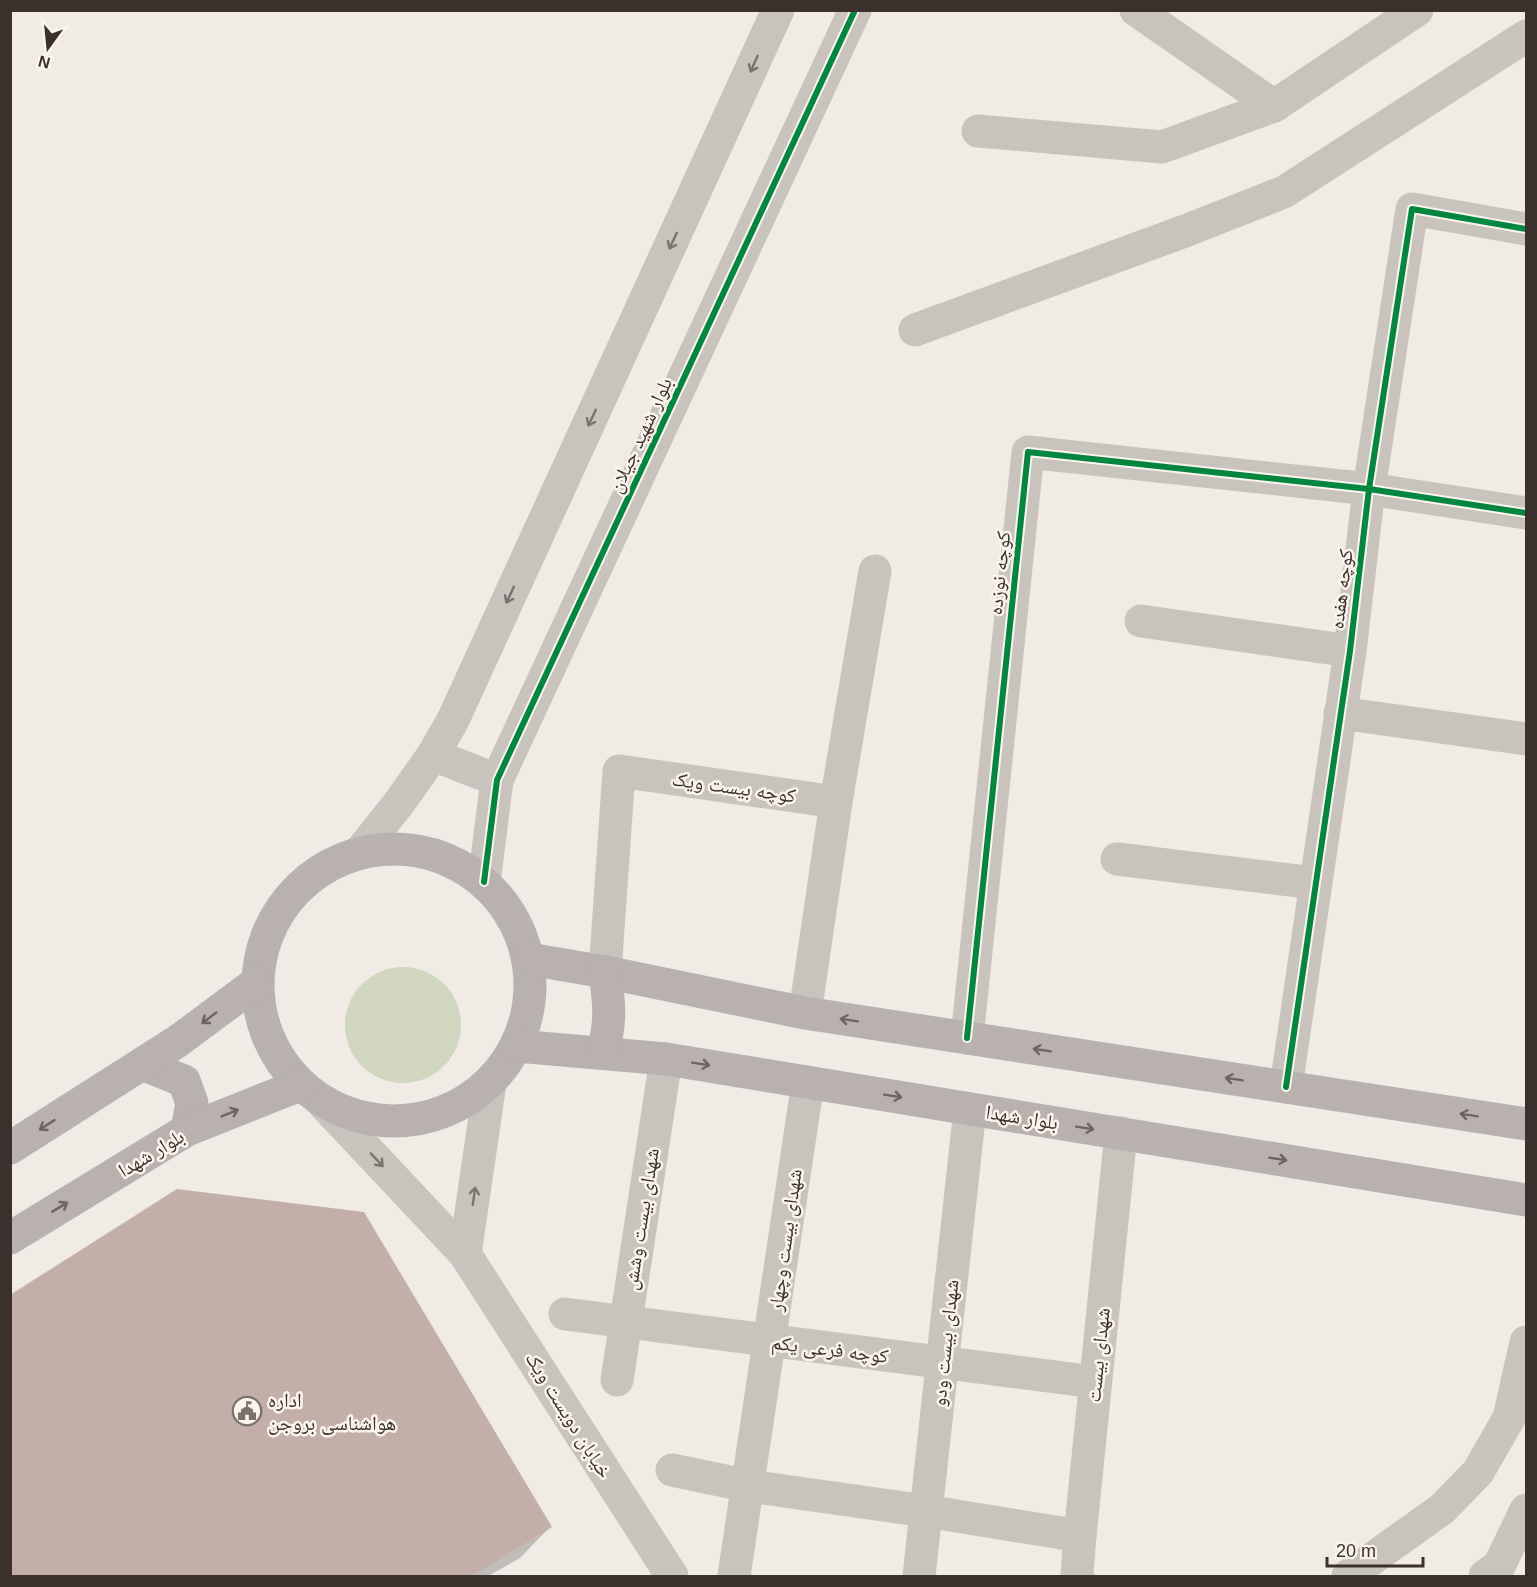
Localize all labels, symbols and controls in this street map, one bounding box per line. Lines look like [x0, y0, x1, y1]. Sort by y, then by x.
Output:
north arrow [18, 18, 78, 78]
text: N [36, 52, 52, 72]
one-way arrow [748, 54, 760, 72]
one-way arrow [667, 232, 679, 250]
street label: بلوار شهید جیلان [604, 374, 677, 497]
one-way arrow [585, 409, 597, 427]
street label: کوچه نوزده [984, 530, 1015, 616]
street label: کوچه هفده [1325, 548, 1358, 630]
one-way arrow [504, 586, 516, 604]
street label: کوچه بیست ویک [671, 767, 797, 807]
one-way arrow [202, 1012, 218, 1024]
one-way arrow [839, 1015, 859, 1026]
one-way arrow [1032, 1044, 1052, 1055]
one-way arrow [690, 1059, 710, 1070]
one-way arrow [1225, 1074, 1245, 1085]
one-way arrow [883, 1091, 902, 1102]
street label: بلوار شهدا [984, 1100, 1060, 1135]
one-way arrow [221, 1107, 239, 1118]
one-way arrow [1459, 1109, 1479, 1120]
one-way arrow [39, 1119, 55, 1131]
one-way arrow [1075, 1122, 1095, 1133]
street label: بلوار شهدا [114, 1125, 188, 1182]
street label: شهدای بیست وشش [619, 1146, 664, 1292]
one-way arrow [370, 1152, 384, 1167]
one-way arrow [1267, 1154, 1287, 1165]
street label: شهدای بیست وچهار [764, 1168, 807, 1314]
one-way arrow [468, 1186, 479, 1206]
one-way arrow [51, 1201, 68, 1213]
street label: شهدای بیست ودو [927, 1278, 964, 1408]
street label: شهدای بیست [1082, 1306, 1115, 1404]
street label: کوچه فرعی یکم [770, 1331, 890, 1370]
street label: خیابان دویست ویک [521, 1348, 617, 1483]
place label: اداره هواشناسی بروجن [268, 1389, 396, 1435]
public building icon: اداره هواشناسی بروجن [231, 1395, 263, 1427]
scale bar [1327, 1530, 1423, 1568]
text: 20 m [1336, 1541, 1376, 1561]

